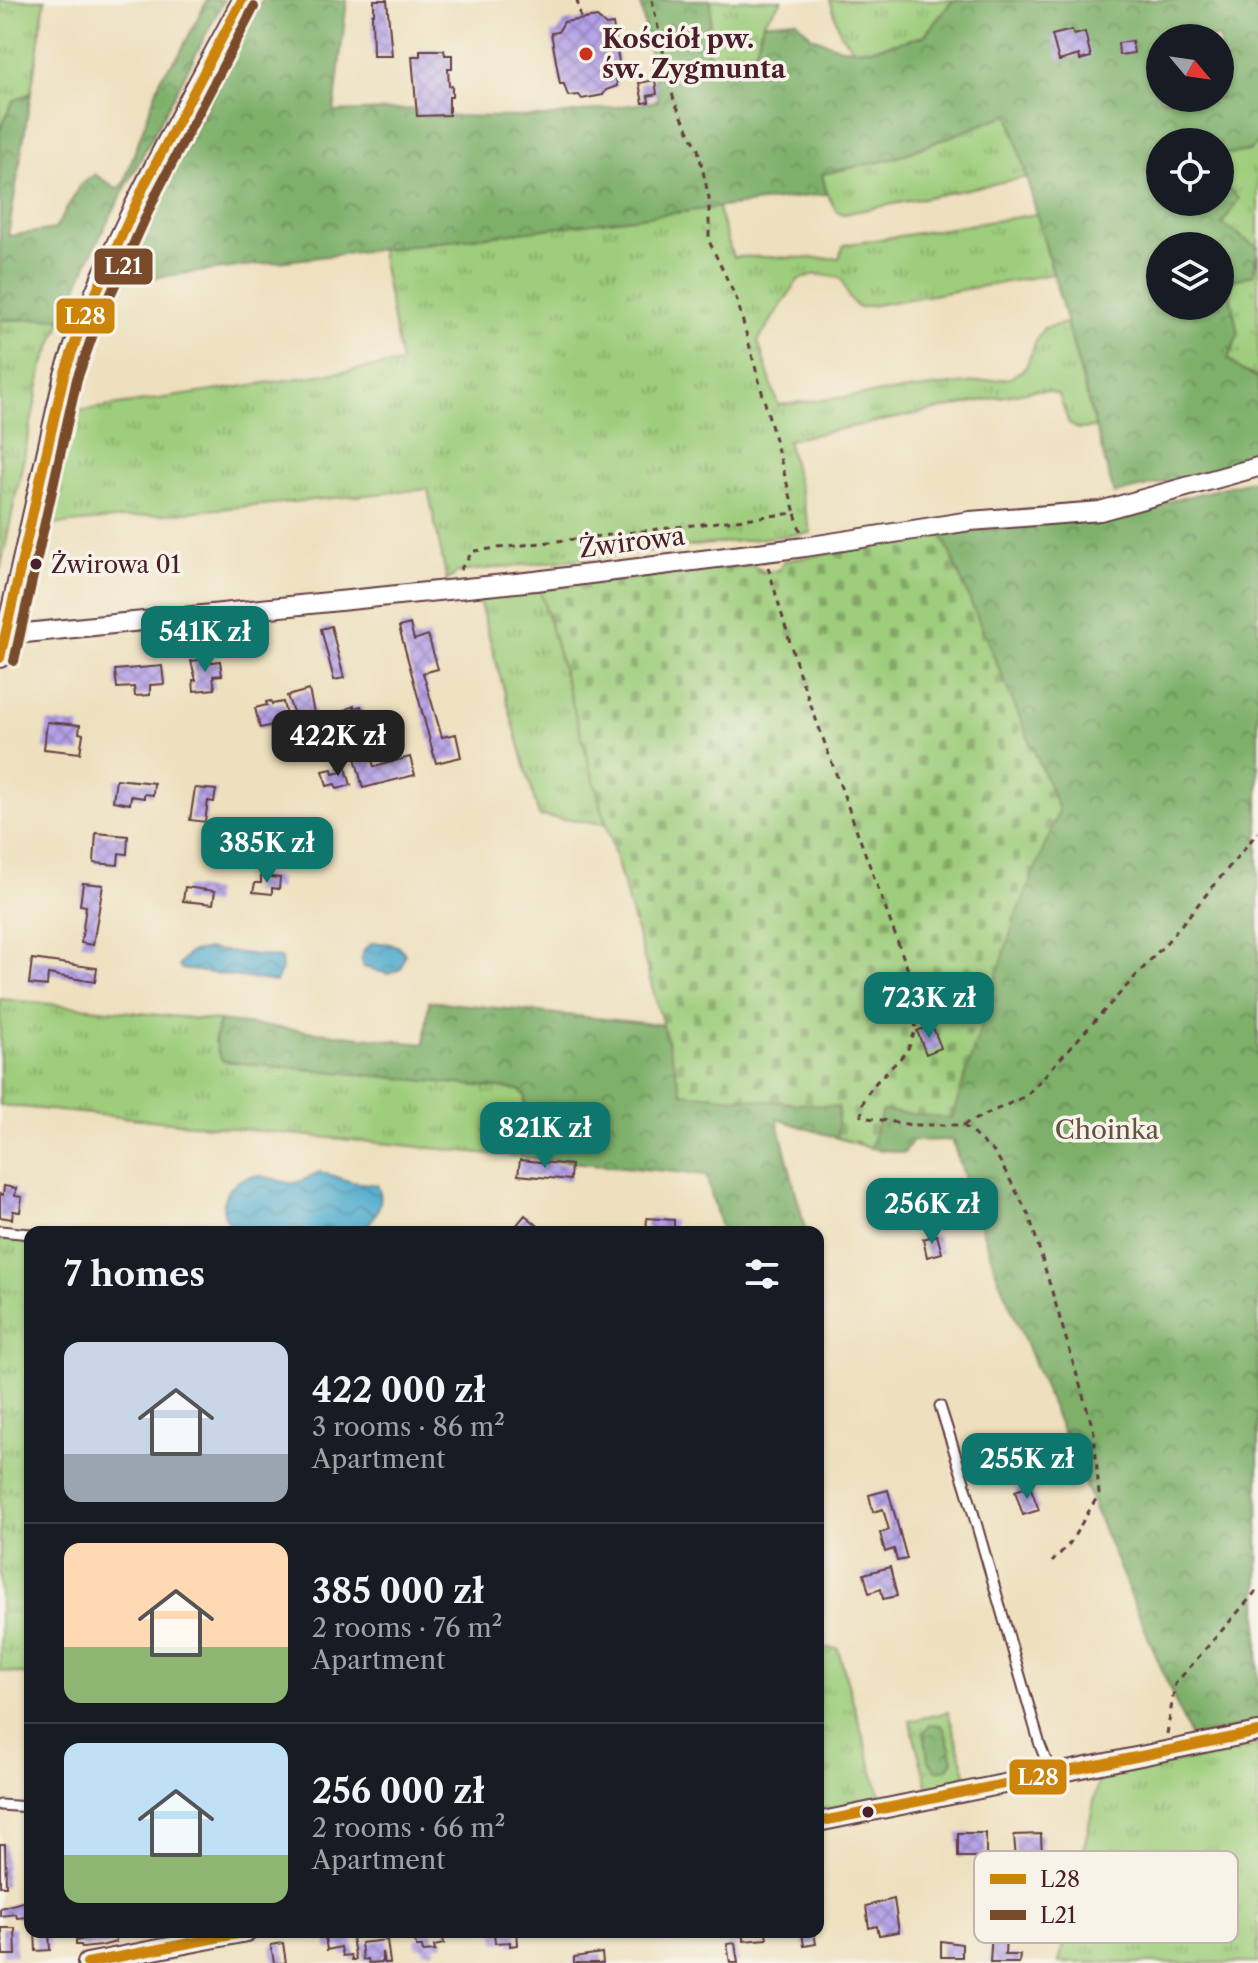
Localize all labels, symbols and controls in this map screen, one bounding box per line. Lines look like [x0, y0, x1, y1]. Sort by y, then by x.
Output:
place label: Kościół pw. św. Zygmunta [602, 23, 787, 85]
north arrow [1146, 24, 1234, 112]
map controls [1146, 24, 1234, 320]
marker: Kościół pw. św. Zygmunta [577, 45, 595, 63]
button: locate [1146, 128, 1234, 216]
button: layers [1146, 232, 1234, 320]
line badge: L21 [93, 247, 154, 286]
text: L21 [104, 253, 142, 280]
line badge: L28 [55, 297, 116, 335]
text: L28 [64, 303, 106, 330]
street label: Żwirowa [577, 520, 687, 564]
place label: Żwirowa 01 [51, 549, 181, 579]
marker: Żwirowa 01 [28, 556, 44, 572]
pin: 541K zł [131, 606, 279, 674]
text: 541K zł [159, 616, 251, 648]
pin: 422K zł [264, 710, 412, 778]
text: 422K zł [290, 720, 386, 752]
pin: 385K zł [193, 817, 341, 885]
text: 385K zł [219, 827, 315, 859]
pin: 723K zł [855, 972, 1003, 1040]
text: 723K zł [882, 982, 976, 1014]
pin: 821K zł [471, 1102, 619, 1170]
text: 821K zł [498, 1112, 592, 1144]
park label: Choinka [1055, 1114, 1160, 1146]
pin: 256K zł [858, 1178, 1006, 1246]
text: 256K zł [884, 1188, 980, 1220]
icon: filters [740, 1252, 784, 1296]
text: 7 homes [64, 1253, 205, 1295]
text: 422 000 zł [312, 1369, 486, 1411]
icon: home [128, 1374, 224, 1470]
text: 3 rooms · 86 m² [312, 1411, 505, 1443]
pin: 255K zł [953, 1433, 1101, 1501]
text: Apartment [312, 1443, 445, 1475]
text: 255K zł [980, 1443, 1074, 1475]
text: 385 000 zł [312, 1570, 484, 1612]
icon: home [128, 1575, 224, 1671]
text: 2 rooms · 76 m² [312, 1612, 502, 1644]
text: Apartment [312, 1644, 445, 1676]
line badge: L28 [1008, 1758, 1068, 1796]
text: L28 [1017, 1764, 1059, 1791]
text: 256 000 zł [312, 1770, 485, 1812]
icon: home [128, 1775, 224, 1871]
unlabelled marker [860, 1804, 876, 1820]
text: 2 rooms · 66 m² [312, 1812, 505, 1844]
text: Apartment [312, 1844, 445, 1876]
legend [974, 1851, 1238, 1943]
text: L28 [1040, 1866, 1080, 1893]
text: L21 [1040, 1902, 1076, 1929]

